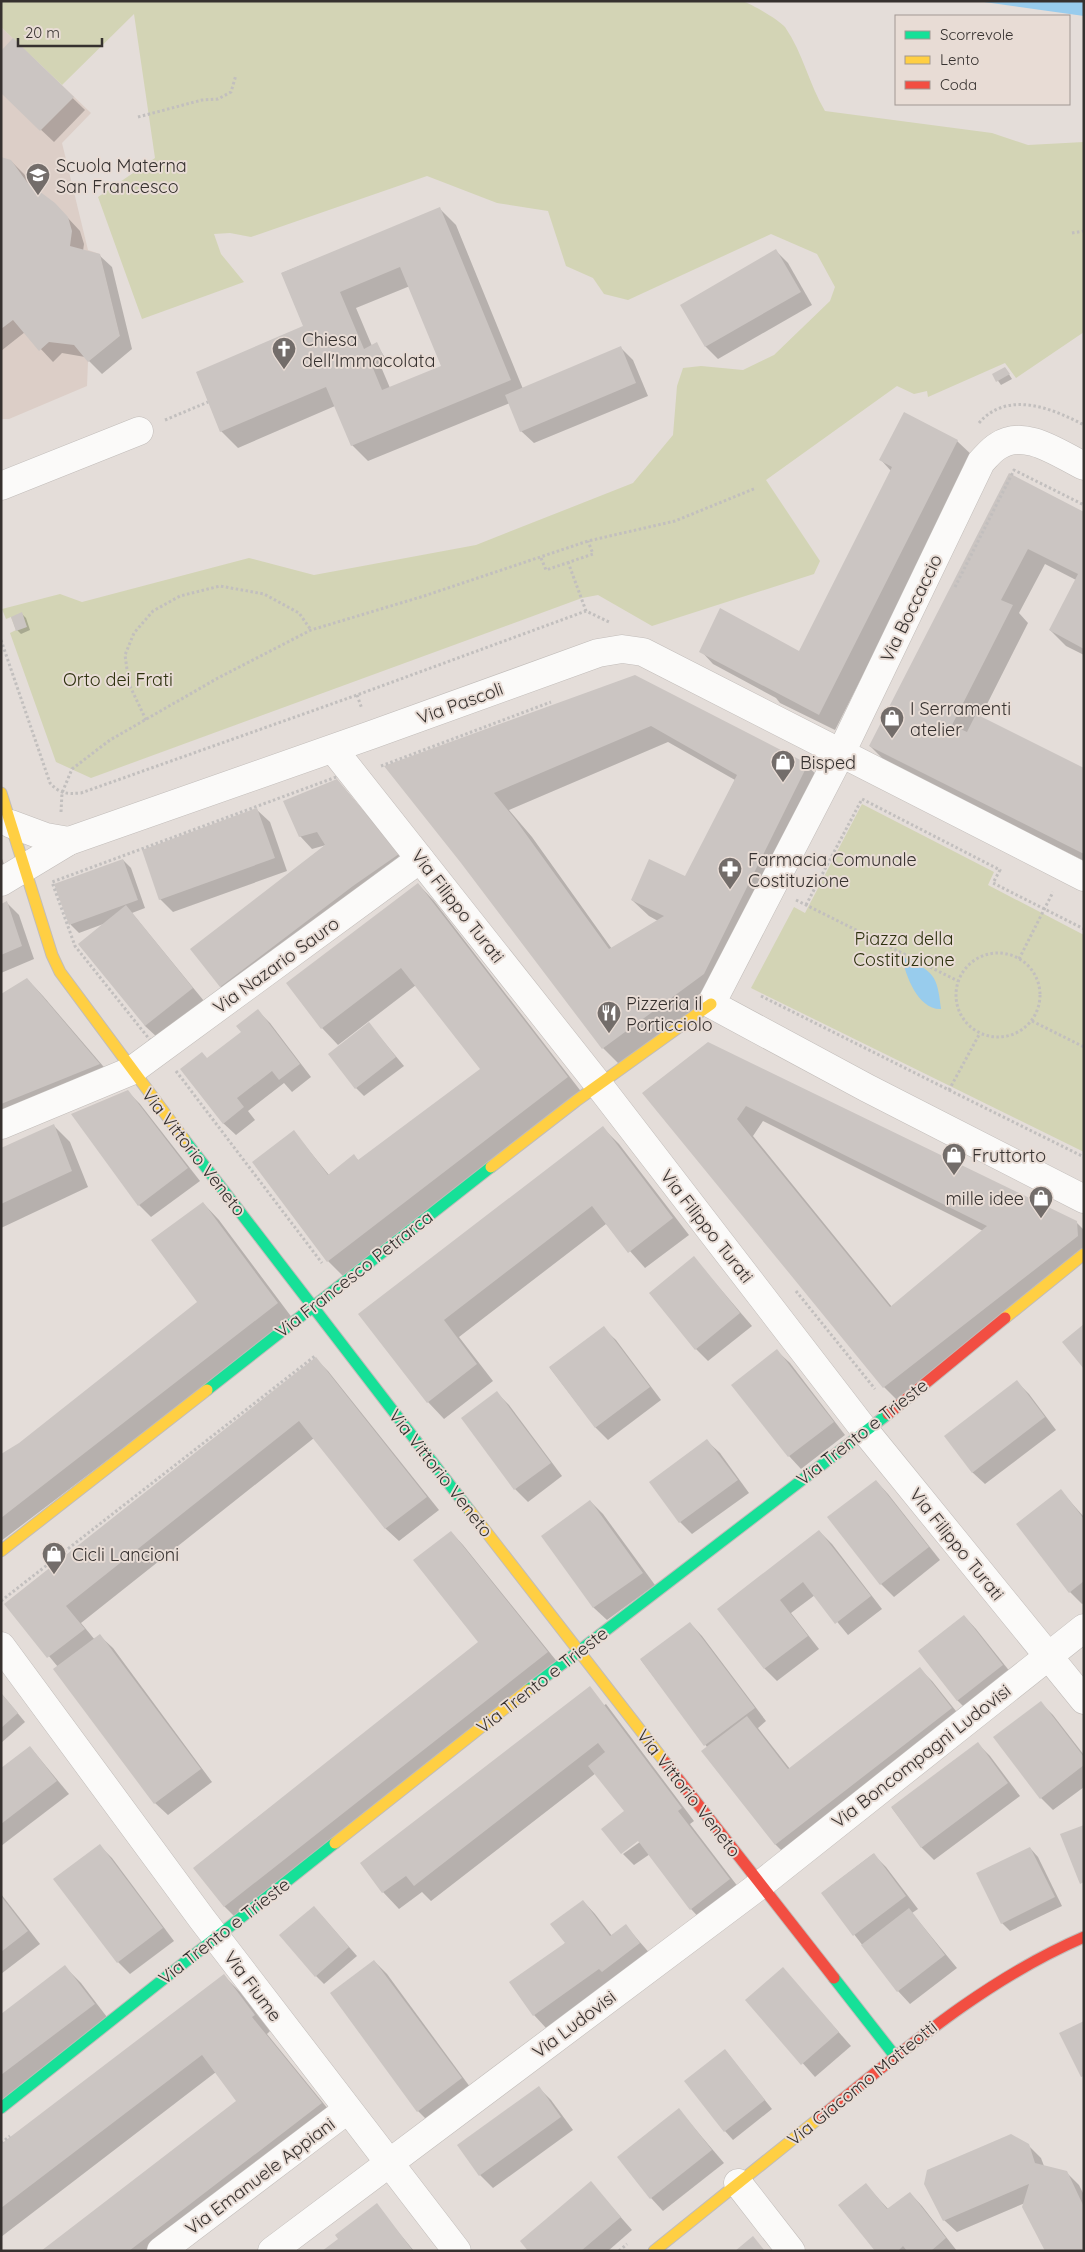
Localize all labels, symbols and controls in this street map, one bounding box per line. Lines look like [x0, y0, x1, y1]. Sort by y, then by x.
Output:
scale bar [18, 15, 101, 47]
legend [895, 15, 1070, 105]
text: 20 m [25, 23, 60, 42]
text: Scorrevole [940, 25, 1014, 44]
text: Lento [940, 50, 979, 69]
text: Coda [940, 75, 977, 94]
place label: Scuola Materna San Francesco [56, 154, 187, 198]
school or university icon: Scuola Materna San Francesco [25, 162, 51, 196]
place label: Chiesa dell'Immacolata [302, 328, 435, 372]
church icon: Chiesa dell'Immacolata [271, 336, 297, 370]
street label: Via Boccaccio [875, 550, 947, 666]
park label: Orto dei Frati [63, 668, 173, 691]
street label: Via Pascoli [414, 677, 506, 729]
place label: I Serramenti atelier [910, 697, 1011, 741]
shop icon: I Serramenti atelier [879, 705, 905, 739]
shop icon: Bisped [770, 749, 796, 783]
place label: Bisped [800, 751, 856, 774]
street label: Via Filippo Turati [407, 845, 509, 967]
place label: Farmacia Comunale Costituzione [748, 848, 917, 892]
pharmacy icon: Farmacia Comunale Costituzione [717, 856, 743, 890]
street label: Via Nazario Sauro [208, 912, 344, 1018]
park label: Piazza della Costituzione [853, 927, 955, 971]
place label: Pizzeria il Porticciolo [626, 992, 713, 1036]
restaurant icon: Pizzeria il Porticciolo [596, 1000, 622, 1034]
street label: Via Vittorio Veneto [137, 1083, 251, 1221]
shop icon: Fruttorto [941, 1142, 967, 1176]
place label: Fruttorto [972, 1144, 1046, 1167]
street label: Via Filippo Turati [656, 1165, 758, 1287]
shop icon: mille idee [1028, 1185, 1054, 1219]
place label: mille idee [945, 1187, 1024, 1210]
street label: Via Francesco Petrarca [271, 1205, 437, 1343]
street label: Via Trento e Trieste [792, 1373, 932, 1491]
street label: Via Vittorio Veneto [384, 1404, 498, 1542]
street label: Via Filippo Turati [905, 1483, 1009, 1605]
shop icon: Cicli Lancioni [41, 1541, 67, 1575]
place label: Cicli Lancioni [72, 1543, 179, 1566]
street label: Via Trento e Trieste [472, 1621, 612, 1739]
street label: Via Boncompagni Ludovisi [827, 1679, 1015, 1833]
street label: Via Vittorio Veneto [632, 1724, 746, 1862]
street label: Via Trento e Trieste [154, 1872, 294, 1990]
street label: Via Fiume [219, 1946, 287, 2026]
street label: Via Ludovisi [528, 1985, 620, 2063]
street label: Via Giacomo Matteotti [782, 2015, 942, 2151]
street label: Via Emanuele Appiani [181, 2112, 339, 2240]

